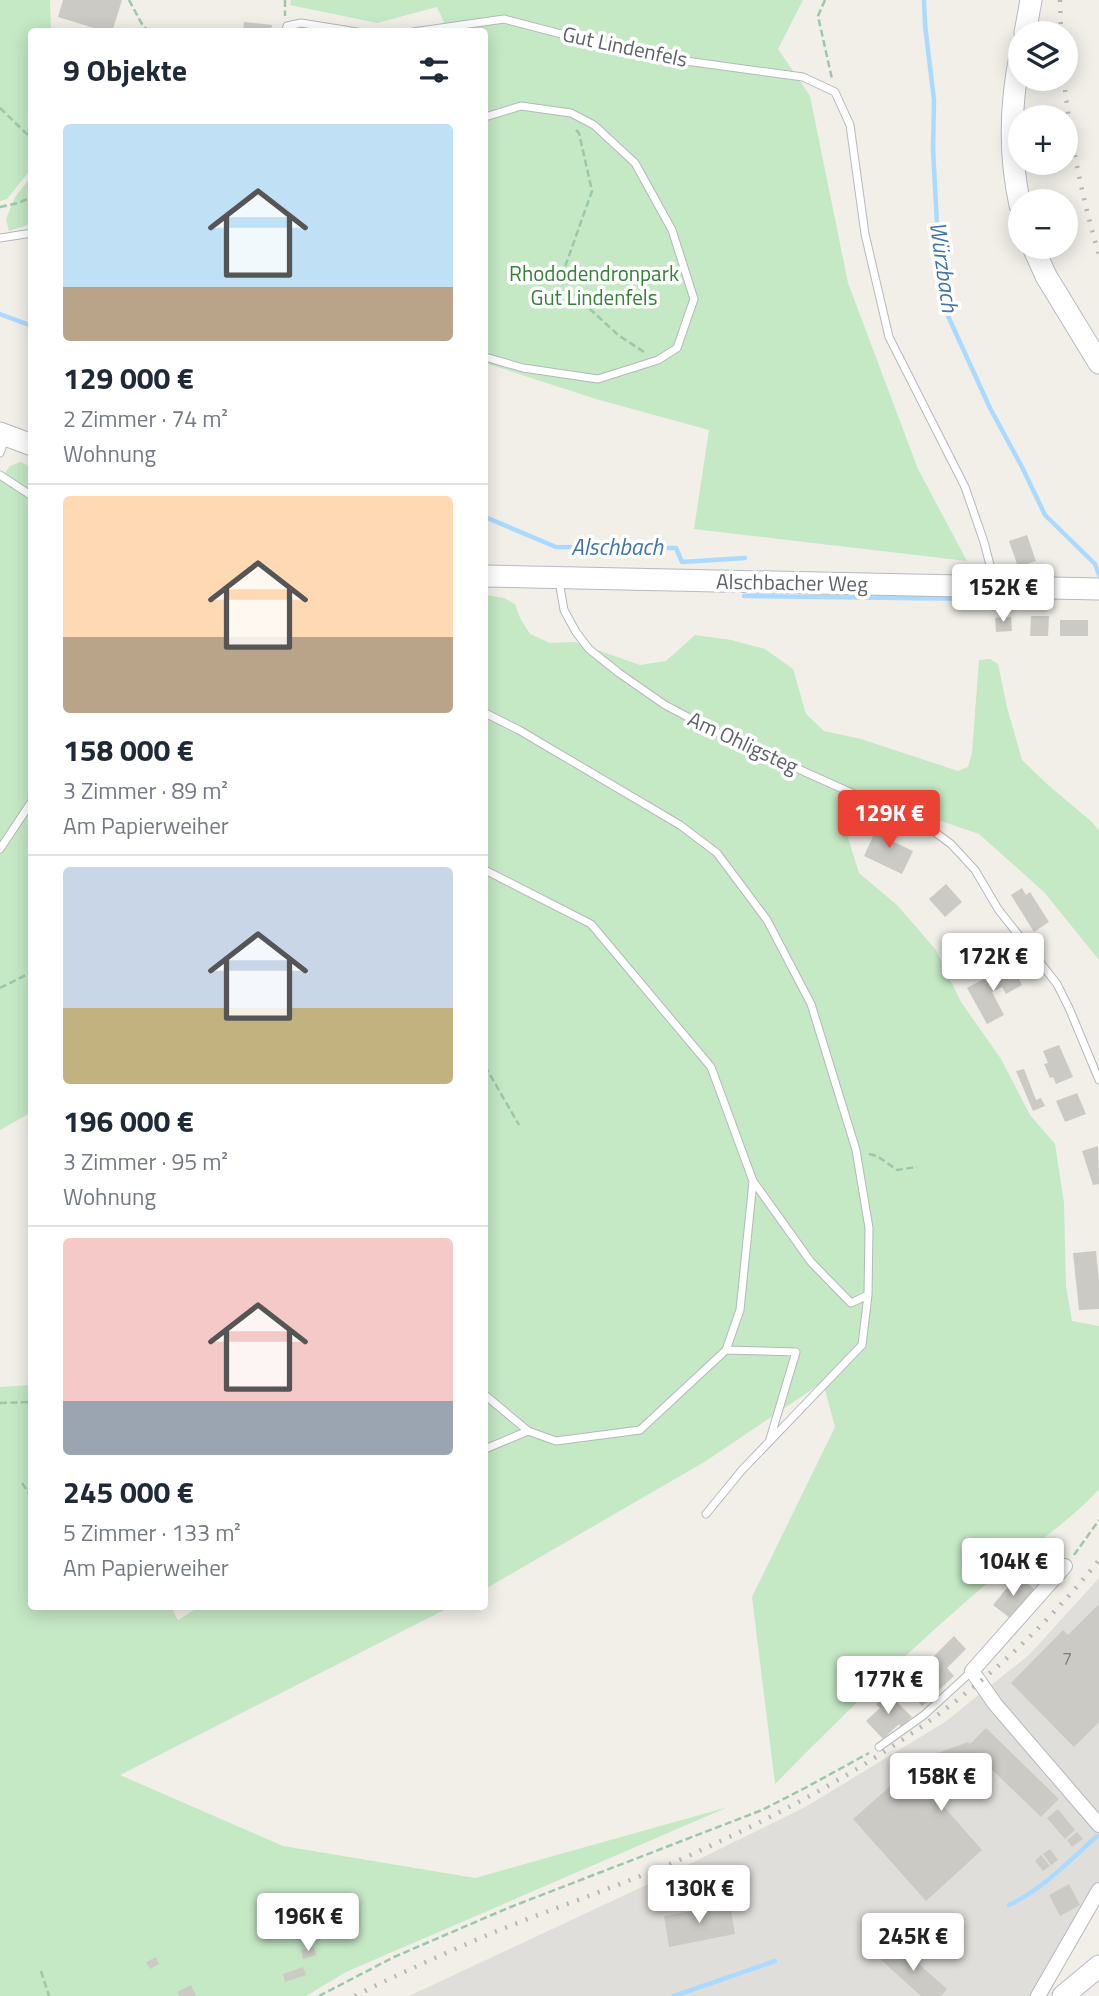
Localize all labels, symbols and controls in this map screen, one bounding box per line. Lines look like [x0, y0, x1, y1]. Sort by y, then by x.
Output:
street label: Gut Lindenfels [560, 17, 691, 75]
map controls [1008, 21, 1078, 259]
button: layers [1008, 21, 1078, 91]
text: 9 Objekte [63, 47, 187, 93]
icon: filters [415, 51, 453, 89]
button: + [1008, 105, 1078, 175]
icon: home [195, 170, 321, 296]
button: − [1008, 189, 1078, 259]
water label: Würzbach [921, 219, 968, 315]
park label: Rhododendronpark Gut Lindenfels [509, 257, 679, 313]
text: 129 000 € [63, 355, 194, 401]
text: 2 Zimmer · 74 m² [63, 401, 228, 436]
text: Wohnung [63, 436, 156, 471]
water label: Alschbach [571, 529, 664, 564]
icon: home [195, 542, 321, 668]
pin: 152K € [946, 564, 1060, 624]
street label: Alschbacher Weg [716, 565, 868, 599]
text: 152K € [968, 569, 1038, 604]
street label: Am Ohligsteg [683, 703, 804, 782]
text: 158 000 € [63, 727, 194, 773]
text: 3 Zimmer · 89 m² [63, 773, 228, 808]
pin: 129K € [832, 790, 946, 850]
text: 129K € [854, 795, 924, 830]
text: Am Papierweiher [63, 808, 229, 843]
icon: home [195, 913, 321, 1039]
pin: 172K € [936, 934, 1050, 993]
text: 172K € [958, 938, 1028, 973]
text: 196 000 € [63, 1098, 194, 1144]
text: 3 Zimmer · 95 m² [63, 1144, 228, 1179]
text: Wohnung [63, 1179, 156, 1214]
icon: home [195, 1284, 321, 1410]
text: 245 000 € [63, 1469, 194, 1515]
text: 5 Zimmer · 133 m² [63, 1515, 241, 1550]
pin: 104K € [956, 1538, 1070, 1598]
text: 104K € [978, 1543, 1048, 1578]
text: Am Papierweiher [63, 1550, 229, 1585]
house number: 7 [1062, 1645, 1072, 1672]
pin: 177K € [831, 1656, 945, 1716]
text: 177K € [853, 1661, 923, 1696]
pin: 158K € [884, 1754, 998, 1813]
text: 158K € [906, 1758, 976, 1793]
pin: 130K € [642, 1866, 756, 1925]
text: 130K € [664, 1870, 734, 1905]
pin: 196K € [251, 1894, 365, 1953]
text: 196K € [273, 1898, 343, 1933]
pin: 245K € [856, 1913, 970, 1973]
text: 245K € [878, 1918, 948, 1953]

